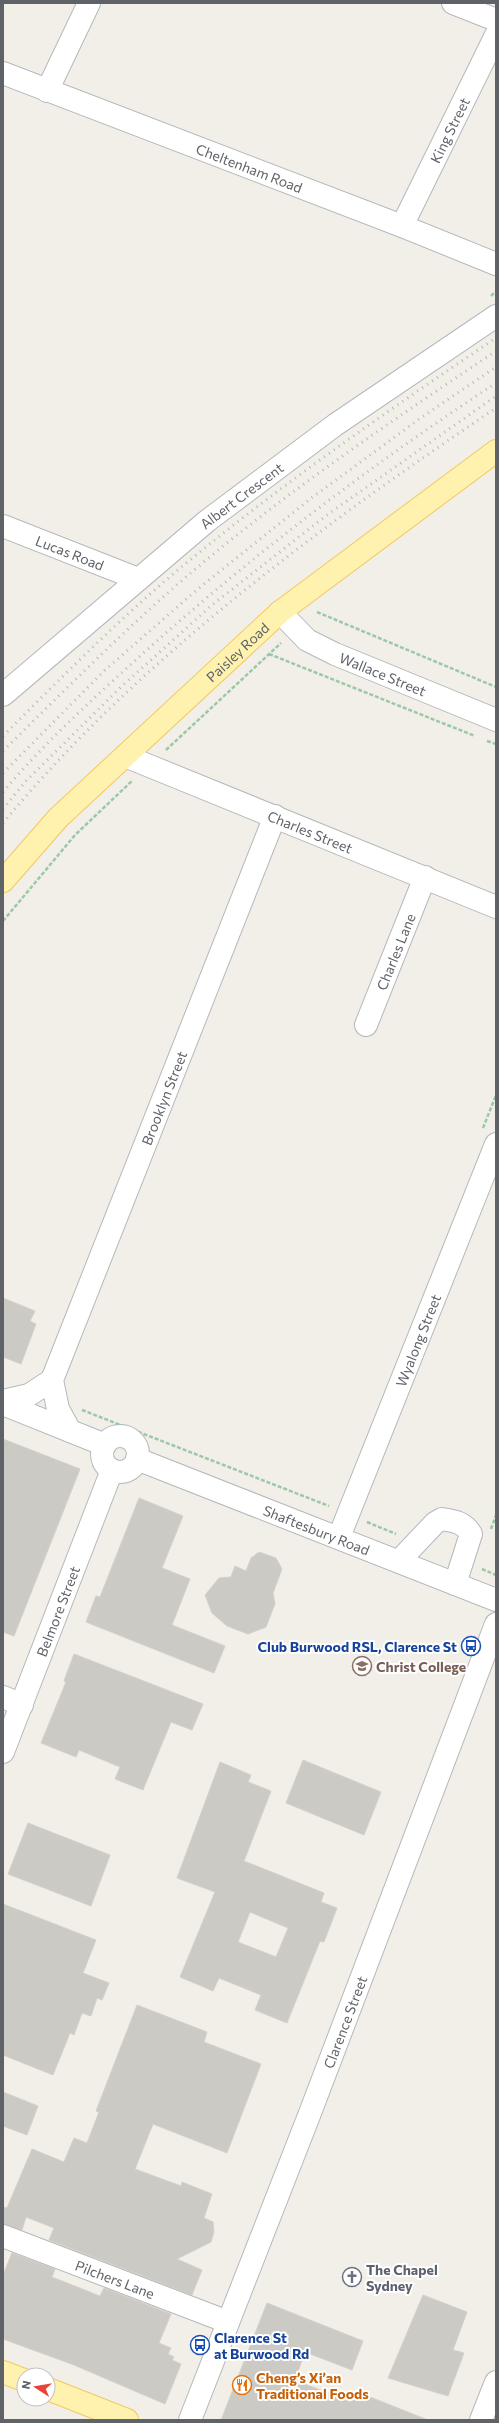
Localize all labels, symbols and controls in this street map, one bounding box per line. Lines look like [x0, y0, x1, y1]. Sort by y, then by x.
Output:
street label: King Street [426, 94, 473, 166]
street label: Cheltenham Road [194, 139, 305, 196]
street label: Albert Crescent [196, 458, 287, 532]
street label: Lucas Road [33, 531, 107, 573]
street label: Paisley Road [202, 618, 272, 685]
street label: Wallace Street [337, 648, 429, 699]
street label: Charles Street [265, 807, 355, 856]
street label: Charles Lane [372, 911, 418, 993]
street label: Brooklyn Street [137, 1048, 190, 1148]
street label: Wyalong Street [392, 1291, 444, 1389]
street label: Shaftesbury Road [261, 1501, 372, 1558]
street label: Belmore Street [32, 1563, 83, 1659]
bus stop icon: Club Burwood RSL, Clarence St [460, 1635, 482, 1657]
place label: Club Burwood RSL, Clarence St [258, 1638, 457, 1655]
school or university icon: Christ College [351, 1655, 373, 1677]
place label: Christ College [376, 1658, 466, 1675]
street label: Clarence Street [319, 1973, 370, 2071]
street label: Pilchers Lane [73, 2256, 157, 2302]
place label: The Chapel Sydney [366, 2261, 438, 2294]
church icon: The Chapel Sydney [341, 2266, 363, 2288]
place label: Clarence St at Burwood Rd [214, 2329, 309, 2362]
bus stop icon: Clarence St at Burwood Rd [189, 2334, 211, 2356]
north arrow [16, 2367, 56, 2407]
place label: Cheng’s Xi’an Traditional Foods [256, 2369, 369, 2402]
restaurant icon: Cheng’s Xi’an Traditional Foods [231, 2374, 253, 2396]
text: N [19, 2379, 33, 2390]

